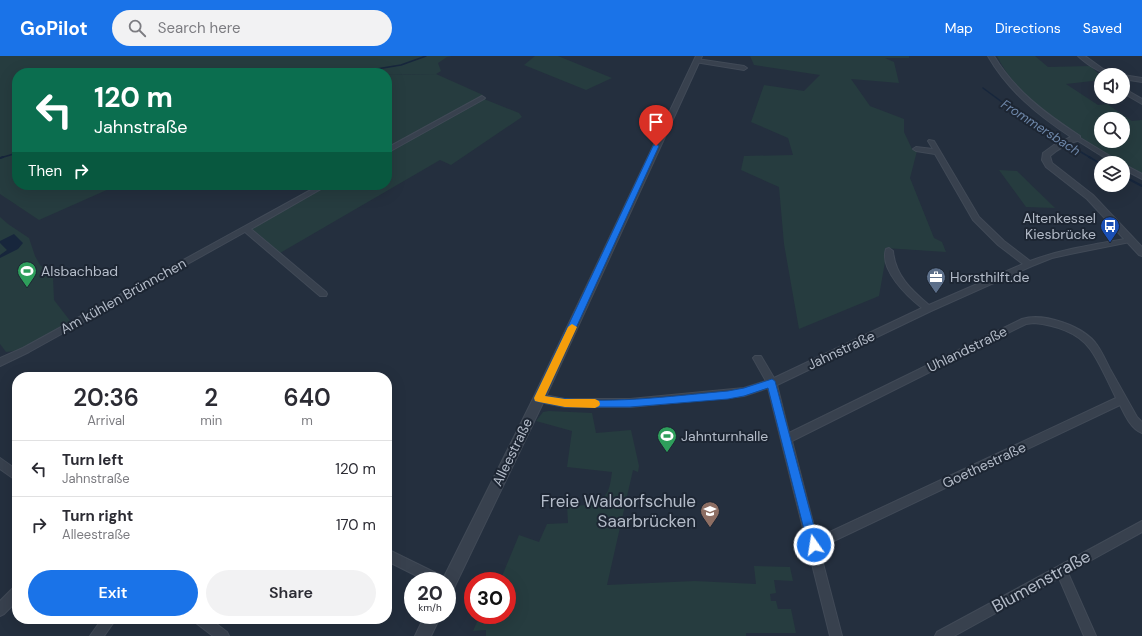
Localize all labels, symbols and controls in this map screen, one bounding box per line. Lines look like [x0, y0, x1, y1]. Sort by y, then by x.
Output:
search box [112, 10, 392, 46]
text: GoPilot [20, 16, 88, 41]
icon: search [126, 17, 148, 39]
text: Search here [158, 18, 241, 38]
text: Map [945, 19, 973, 37]
text: Directions [995, 19, 1061, 37]
text: Saved [1083, 19, 1122, 37]
map controls [1094, 68, 1130, 192]
button: sound [1094, 68, 1130, 104]
text: 120 m [94, 79, 173, 116]
icon: left [28, 84, 80, 136]
water label: Frommersbach [998, 95, 1084, 159]
pin [639, 105, 673, 146]
icon: arrive [645, 111, 667, 133]
button: search [1094, 112, 1130, 148]
text: Jahnstraße [94, 115, 188, 139]
button: layers [1094, 156, 1130, 192]
icon: right [70, 160, 92, 182]
text: Then [28, 161, 62, 181]
place label: Altenkessel Kiesbrücke [1023, 209, 1096, 243]
bus stop icon: Altenkessel Kiesbrücke [1099, 215, 1121, 243]
street label: Am kühlen Brünnchen [57, 254, 189, 338]
sports icon: Alsbachbad [16, 260, 38, 288]
place label: Alsbachbad [41, 262, 118, 280]
office icon: Horsthilft.de [925, 266, 947, 294]
place label: Horsthilft.de [950, 268, 1030, 286]
street label: Uhlandstraße [924, 322, 1010, 376]
street label: Jahnstraße [804, 326, 878, 374]
text: 20:36 [73, 382, 139, 413]
text: 2 [204, 382, 218, 413]
text: 640 [284, 382, 331, 413]
text: Arrival [87, 412, 125, 429]
text: min [200, 412, 222, 429]
text: m [301, 412, 313, 429]
street label: Alleestraße [488, 415, 536, 489]
sports icon: Jahnturnhalle [656, 425, 678, 453]
place label: Jahnturnhalle [681, 427, 768, 445]
street label: Goethestraße [939, 438, 1029, 492]
text: Turn left [62, 450, 123, 470]
icon: left [28, 458, 50, 480]
text: 120 m [335, 459, 376, 479]
text: Jahnstraße [62, 470, 130, 487]
place label: Freie Waldorfschule Saarbrücken [541, 490, 696, 532]
school or university icon: Freie Waldorfschule Saarbrücken [699, 500, 721, 528]
text: Turn right [62, 506, 133, 526]
icon: right [28, 514, 50, 536]
text: 170 m [336, 515, 376, 535]
position arrow [793, 524, 835, 566]
text: Alleestraße [62, 526, 130, 543]
street label: Blumenstraße [988, 545, 1094, 617]
button: Exit [28, 570, 198, 616]
button: Share [206, 570, 376, 616]
speed limit sign: 30 [464, 572, 516, 624]
text: 20 [417, 580, 443, 606]
text: km/h [418, 601, 442, 614]

